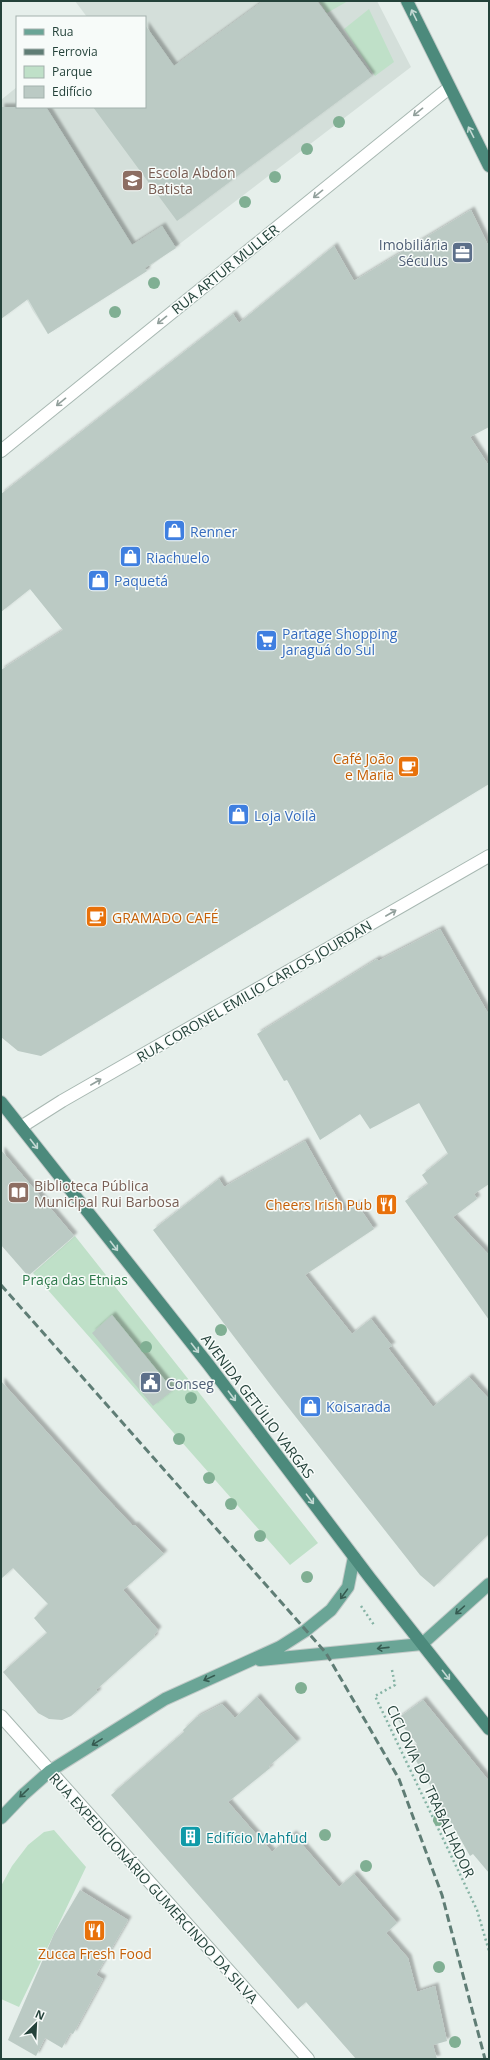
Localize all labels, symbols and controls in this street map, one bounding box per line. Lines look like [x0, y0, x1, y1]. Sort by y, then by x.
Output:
one-way arrow [410, 9, 417, 21]
legend [16, 16, 146, 108]
text: Rua [52, 23, 73, 40]
text: Ferrovia [52, 43, 98, 60]
text: Parque [52, 63, 92, 80]
text: Edifício [52, 83, 92, 100]
one-way arrow [413, 107, 424, 116]
one-way arrow [467, 126, 475, 138]
place label: Escola Abdon Batista [148, 163, 236, 198]
school or university icon: Escola Abdon Batista [119, 167, 145, 193]
one-way arrow [312, 189, 323, 198]
street label: RUA ARTUR MULLER [167, 220, 283, 318]
place label: Imobiliária Séculus [379, 235, 448, 270]
office icon: Imobiliária Séculus [450, 239, 476, 265]
one-way arrow [157, 316, 168, 324]
one-way arrow [56, 397, 67, 406]
shop icon: Renner [161, 518, 187, 544]
place label: Renner [190, 522, 238, 541]
shop icon: Riachuelo [117, 544, 143, 570]
place label: Riachuelo [146, 548, 210, 567]
shop icon: Paquetá [86, 567, 112, 593]
place label: Paquetá [114, 571, 168, 590]
place label: Partage Shopping Jaraguá do Sul [280, 624, 398, 659]
supermarket icon: Partage Shopping Jaraguá do Sul [254, 628, 280, 654]
place label: Café João e Maria [333, 749, 394, 784]
cafe icon: Café João e Maria [396, 753, 422, 779]
shop icon: Loja Voilà [225, 802, 251, 828]
place label: Loja Voilà [254, 806, 316, 825]
cafe icon: GRAMADO CAFÉ [83, 904, 109, 930]
place label: GRAMADO CAFÉ [112, 908, 218, 927]
one-way arrow [385, 908, 397, 916]
street label: RUA CORONEL EMILIO CARLOS JOURDAN [133, 916, 375, 1066]
one-way arrow [90, 1077, 102, 1085]
one-way arrow [30, 1138, 38, 1149]
place label: Biblioteca Pública Municipal Rui Barbosa [34, 1176, 179, 1211]
library icon: Biblioteca Pública Municipal Rui Barbosa [6, 1180, 32, 1206]
restaurant icon: Cheers Irish Pub [374, 1191, 400, 1217]
place label: Cheers Irish Pub [265, 1195, 372, 1214]
one-way arrow [110, 1240, 119, 1251]
park label: Praça das Etnias [22, 1270, 128, 1289]
street label: AVENIDA GETÚLIO VARGAS [197, 1330, 319, 1482]
one-way arrow [191, 1342, 199, 1353]
public building icon: Conseg [138, 1370, 164, 1396]
place label: Conseg [166, 1374, 214, 1393]
one-way arrow [227, 1390, 236, 1401]
shop icon: Koisarada [297, 1393, 323, 1419]
place label: Koisarada [326, 1397, 391, 1416]
one-way arrow [306, 1493, 315, 1504]
one-way arrow [339, 1588, 348, 1599]
one-way arrow [455, 1605, 465, 1614]
one-way arrow [377, 1644, 390, 1651]
one-way arrow [442, 1669, 451, 1680]
one-way arrow [204, 1675, 216, 1682]
street label: CICLOVIA DO TRABALHADOR [383, 1702, 480, 1881]
one-way arrow [91, 1737, 102, 1746]
street label: RUA EXPEDICIONÁRIO GUMERCINDO DA SILVA [45, 1769, 263, 2007]
one-way arrow [19, 1789, 29, 1798]
building icon: Edifício Mahfud [177, 1824, 203, 1850]
place label: Edifício Mahfud [206, 1828, 307, 1847]
restaurant icon: Zucca Fresh Food [82, 1918, 108, 1944]
place label: Zucca Fresh Food [38, 1944, 152, 1963]
north arrow [16, 2004, 56, 2044]
text: N [33, 2006, 47, 2023]

